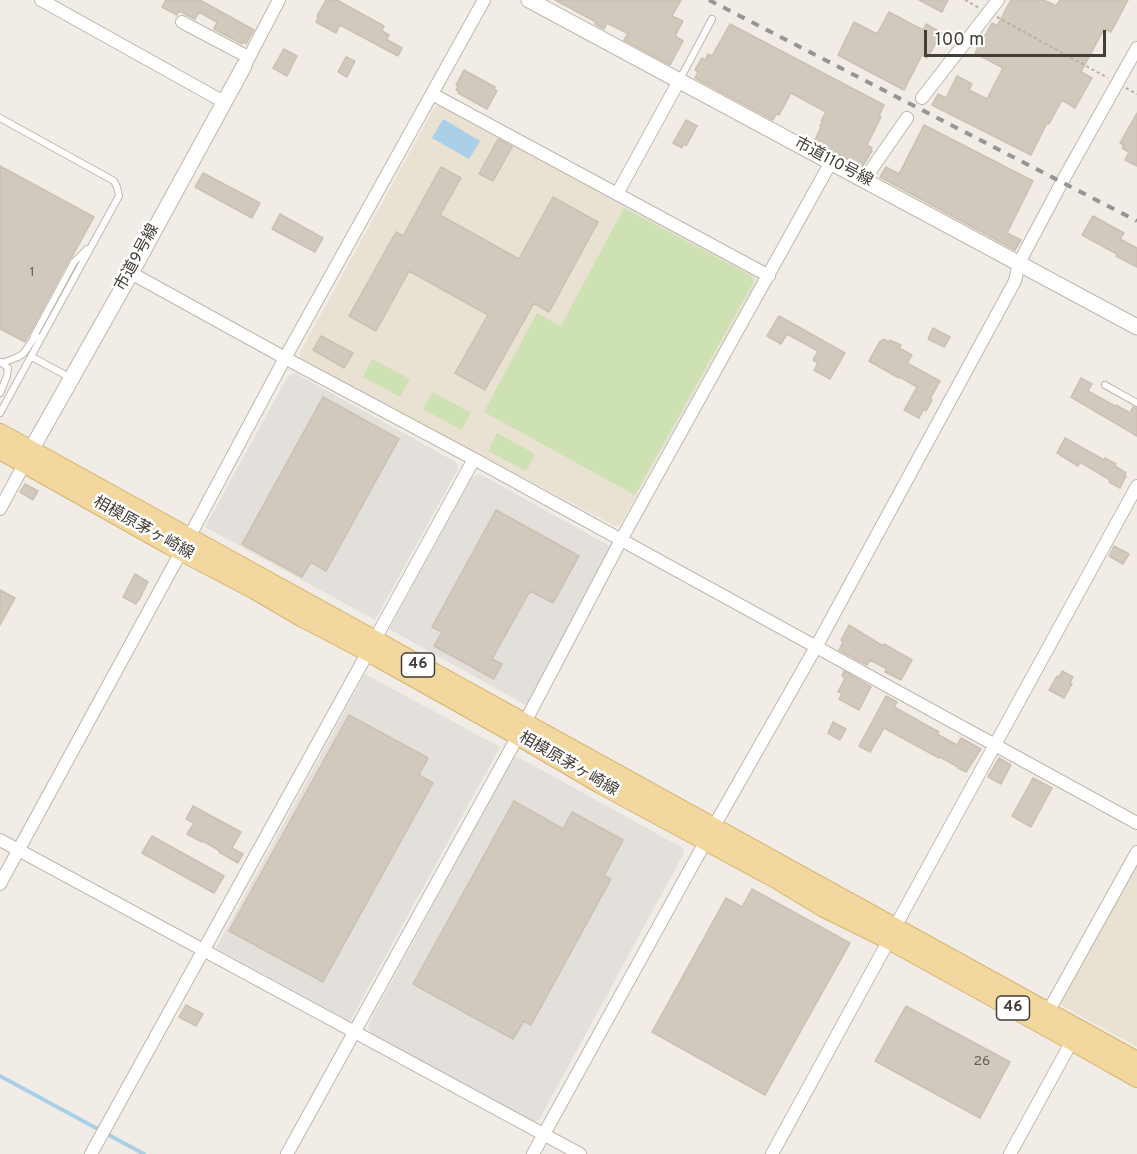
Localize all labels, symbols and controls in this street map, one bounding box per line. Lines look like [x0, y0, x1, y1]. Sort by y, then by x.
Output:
scale bar [927, 18, 1108, 56]
text: 100 m [935, 29, 984, 52]
street label: 市道110号線 [790, 134, 876, 192]
street label: 市道9号線 [112, 221, 164, 295]
house number: 1 [29, 265, 35, 281]
street label: 相模原茅ヶ崎線 [89, 493, 197, 565]
road number: 46 [402, 653, 434, 677]
street label: 相模原茅ヶ崎線 [515, 729, 621, 801]
road number: 46 [996, 996, 1030, 1020]
house number: 26 [974, 1054, 990, 1070]

